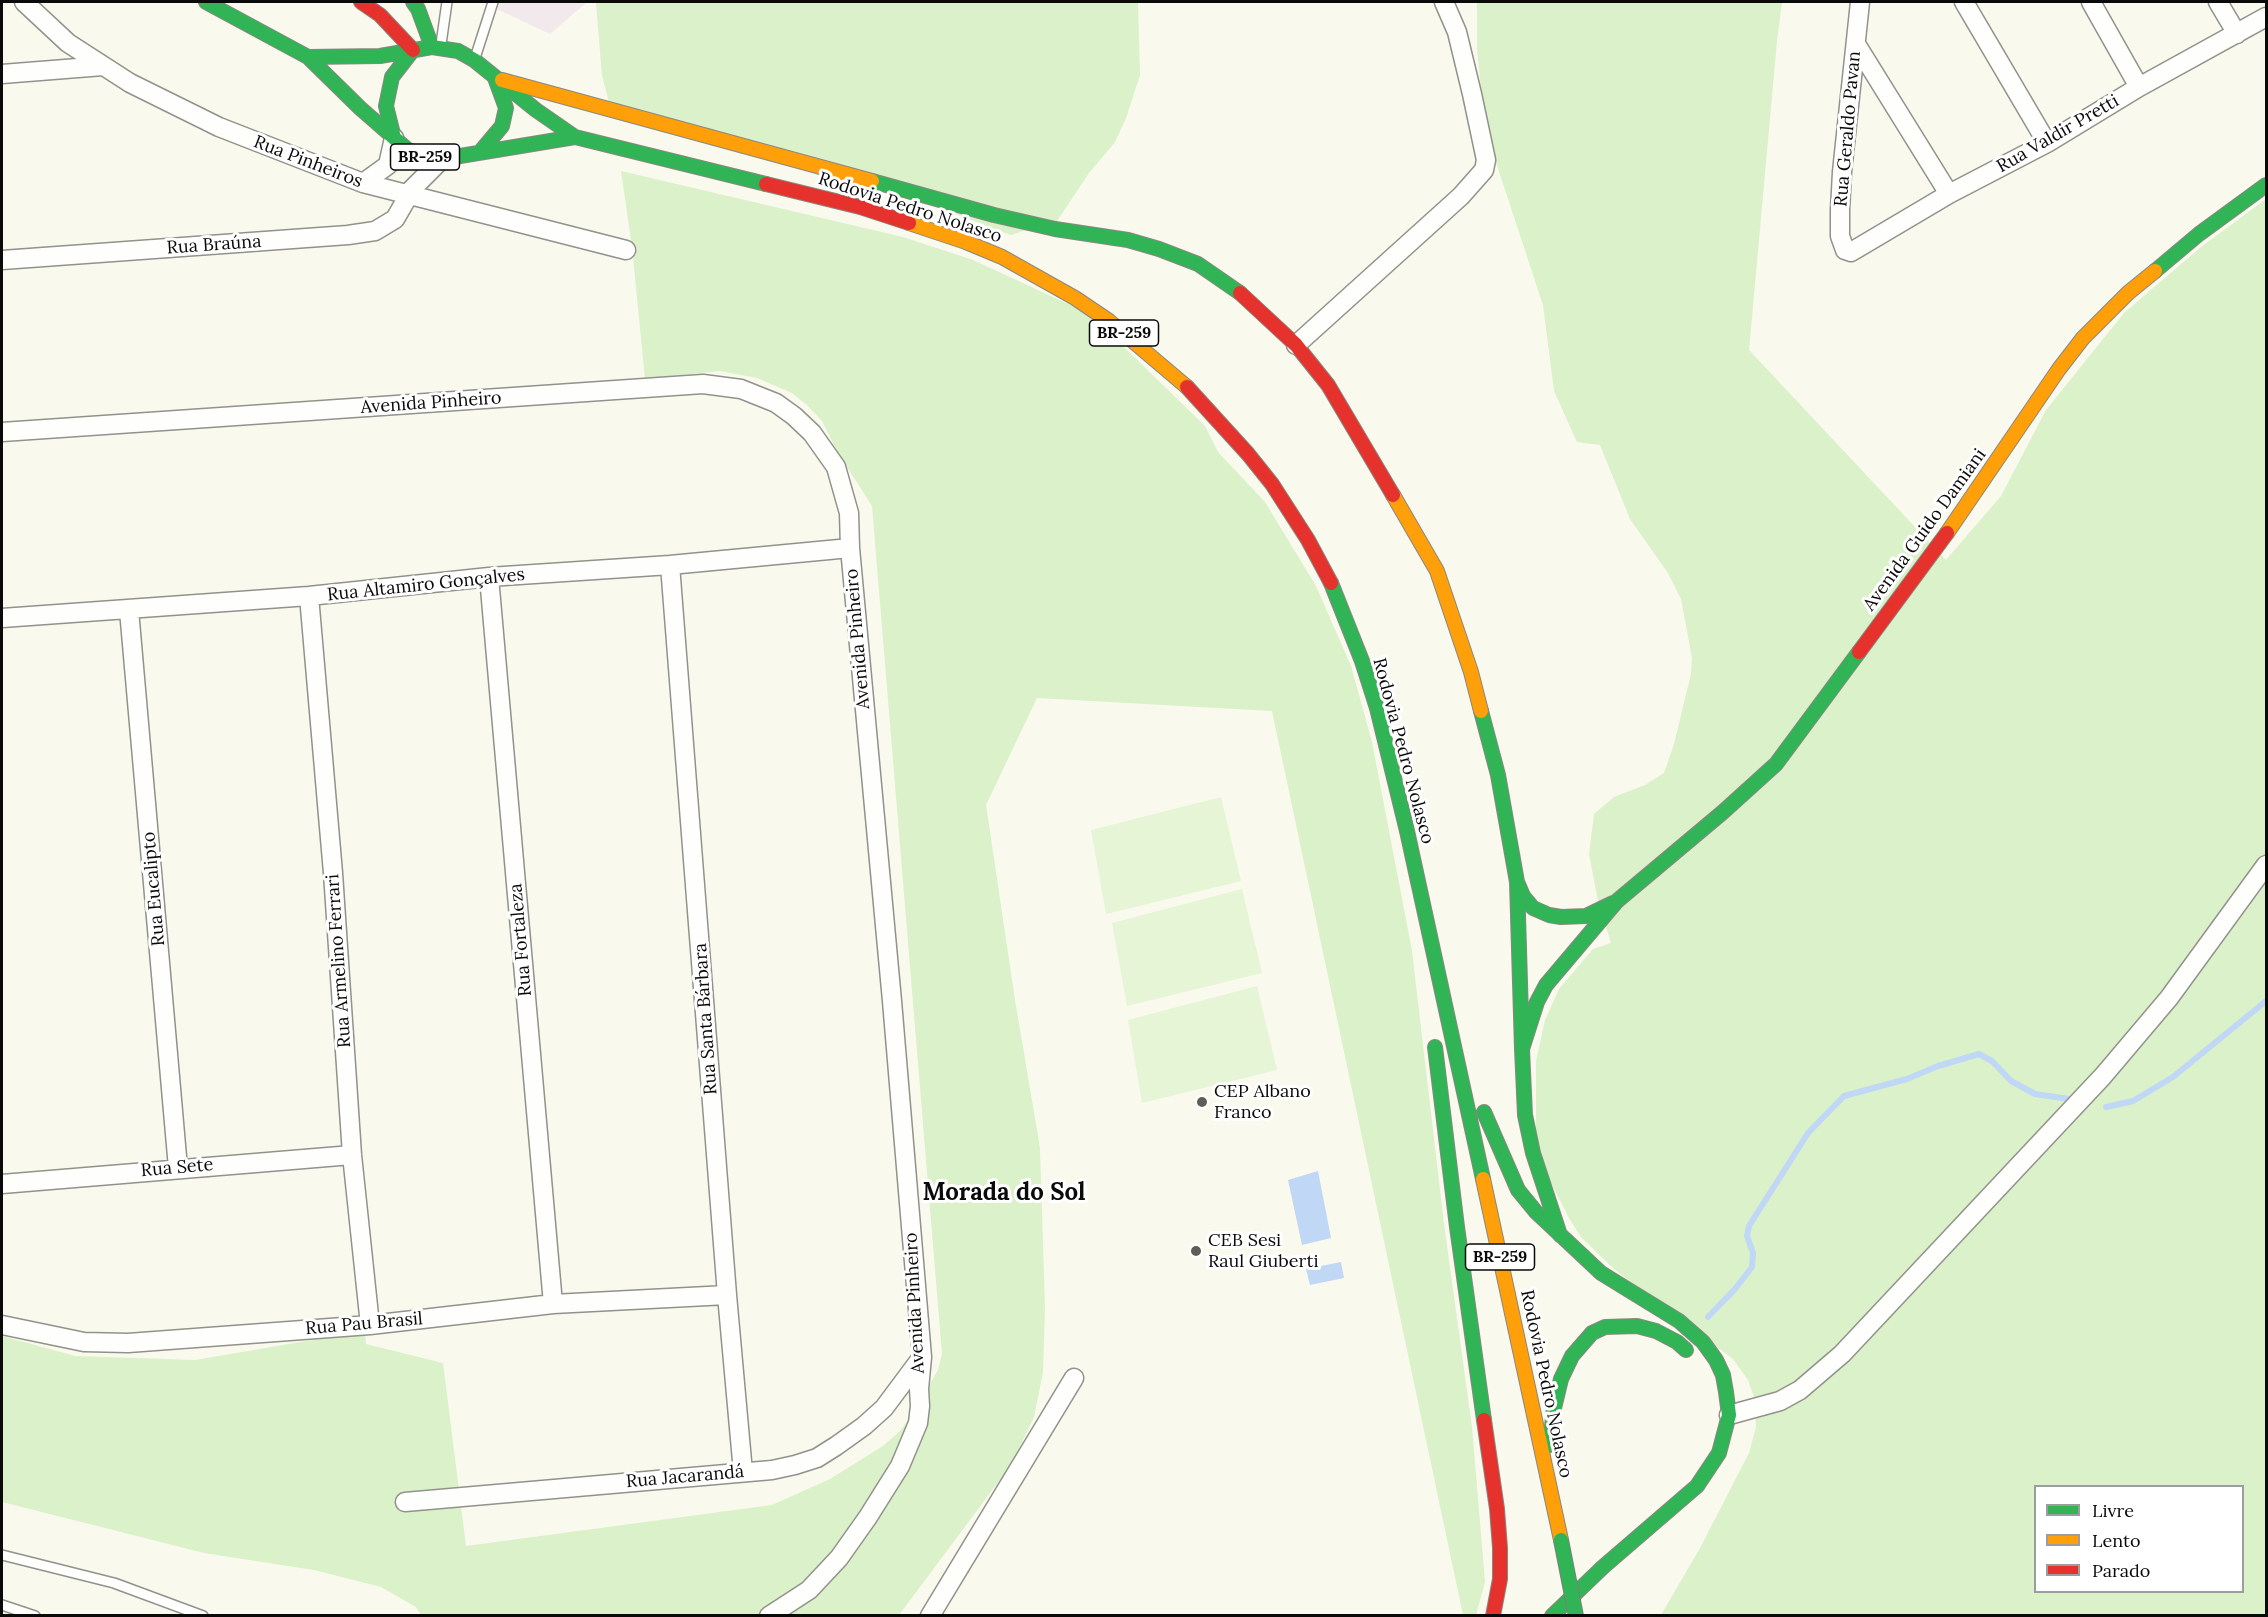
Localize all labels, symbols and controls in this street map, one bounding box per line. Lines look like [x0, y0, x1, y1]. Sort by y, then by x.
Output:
street label: Rua Geraldo Pavan [1830, 50, 1866, 208]
street label: Rua Valdir Pretti [1993, 90, 2123, 178]
street label: Rua Pinheiros [250, 131, 366, 193]
road number: BR-259 [390, 144, 460, 170]
street label: Rodovia Pedro Nolasco [815, 168, 1005, 248]
street label: Rua Braúna [166, 231, 262, 259]
road number: BR-259 [1090, 320, 1158, 346]
street label: Avenida Pinheiro [360, 387, 502, 419]
street label: Avenida Guido Damiani [1859, 445, 1991, 615]
street label: Rua Altamiro Gonçalves [326, 564, 526, 606]
street label: Avenida Pinheiro [841, 568, 875, 710]
street label: Rodovia Pedro Nolasco [1368, 656, 1438, 846]
street label: Rua Eucalipto [138, 831, 170, 947]
street label: Rua Armelino Ferrari [322, 873, 356, 1049]
street label: Rua Fortaleza [505, 883, 537, 997]
street label: Rua Santa Bárbara [690, 942, 722, 1096]
place label: CEP Albano Franco [1214, 1081, 1311, 1124]
marker: CEP Albano Franco [1195, 1095, 1209, 1109]
street label: Rua Sete [140, 1154, 214, 1182]
district label: Morada do Sol [922, 1179, 1086, 1207]
place label: CEB Sesi Raul Giuberti [1208, 1230, 1319, 1272]
street label: Avenida Pinheiro [901, 1232, 929, 1374]
marker: CEB Sesi Raul Giuberti [1189, 1244, 1203, 1258]
road number: BR-259 [1466, 1244, 1534, 1270]
street label: Rodovia Pedro Nolasco [1516, 1288, 1576, 1480]
street label: Rua Pau Brasil [304, 1308, 424, 1340]
street label: Rua Jacarandá [625, 1461, 745, 1493]
legend [2034, 1485, 2244, 1593]
text: Livre [2092, 1499, 2134, 1522]
text: Lento [2092, 1529, 2140, 1552]
text: Parado [2092, 1559, 2150, 1582]

